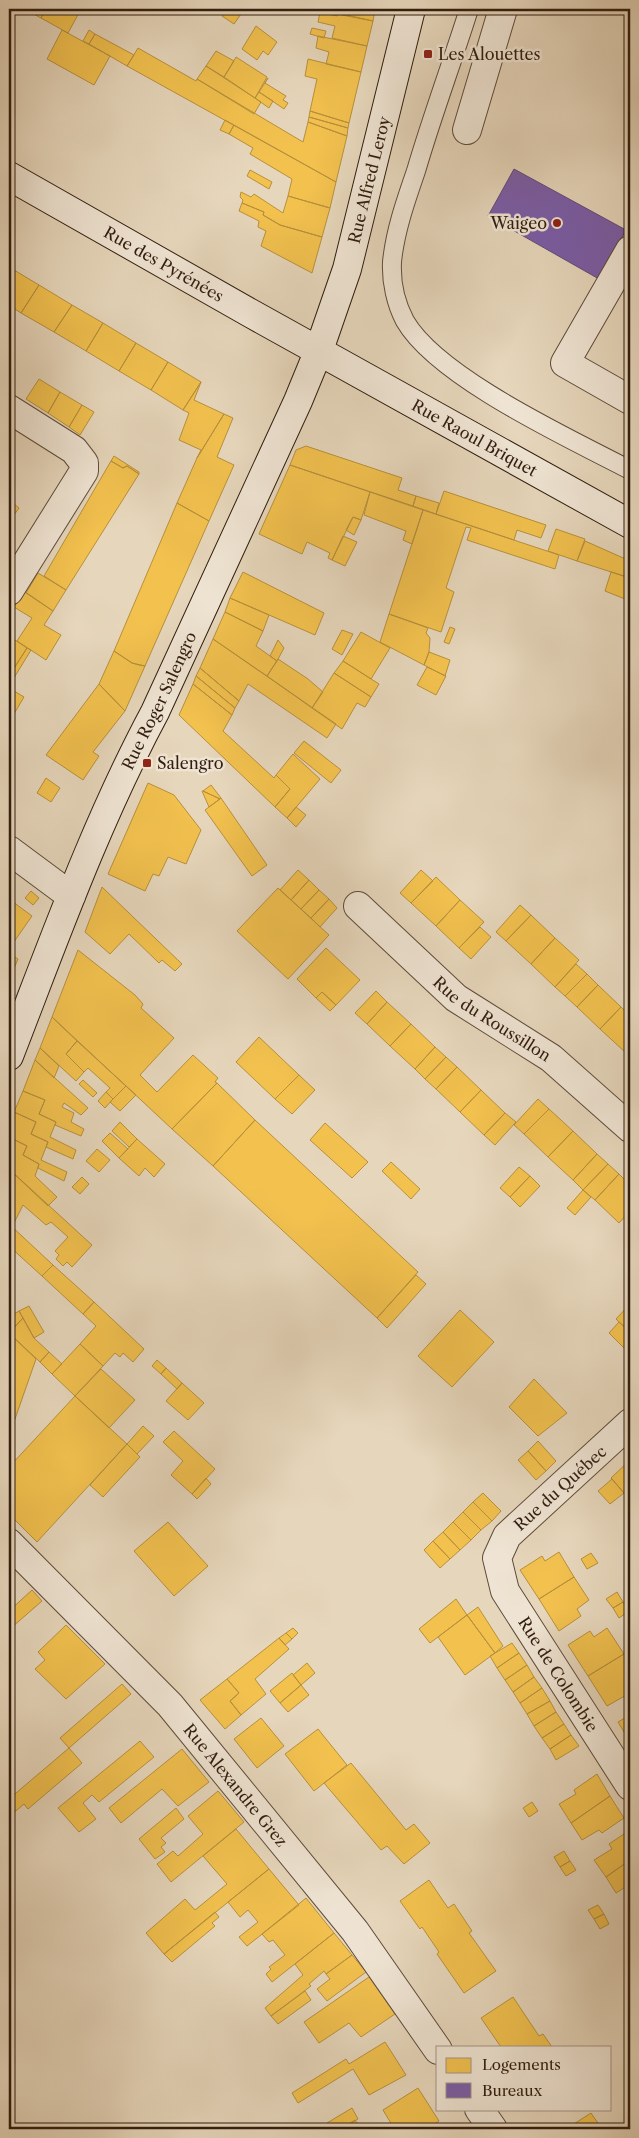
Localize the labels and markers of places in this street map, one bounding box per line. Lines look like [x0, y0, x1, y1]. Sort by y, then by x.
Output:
place label: Les Alouettes [438, 44, 541, 64]
marker: Les Alouettes [422, 48, 434, 60]
place label: Waigeo [489, 213, 547, 233]
marker: Waigeo [551, 217, 563, 229]
place label: Salengro [157, 753, 223, 773]
marker: Salengro [141, 757, 153, 769]

